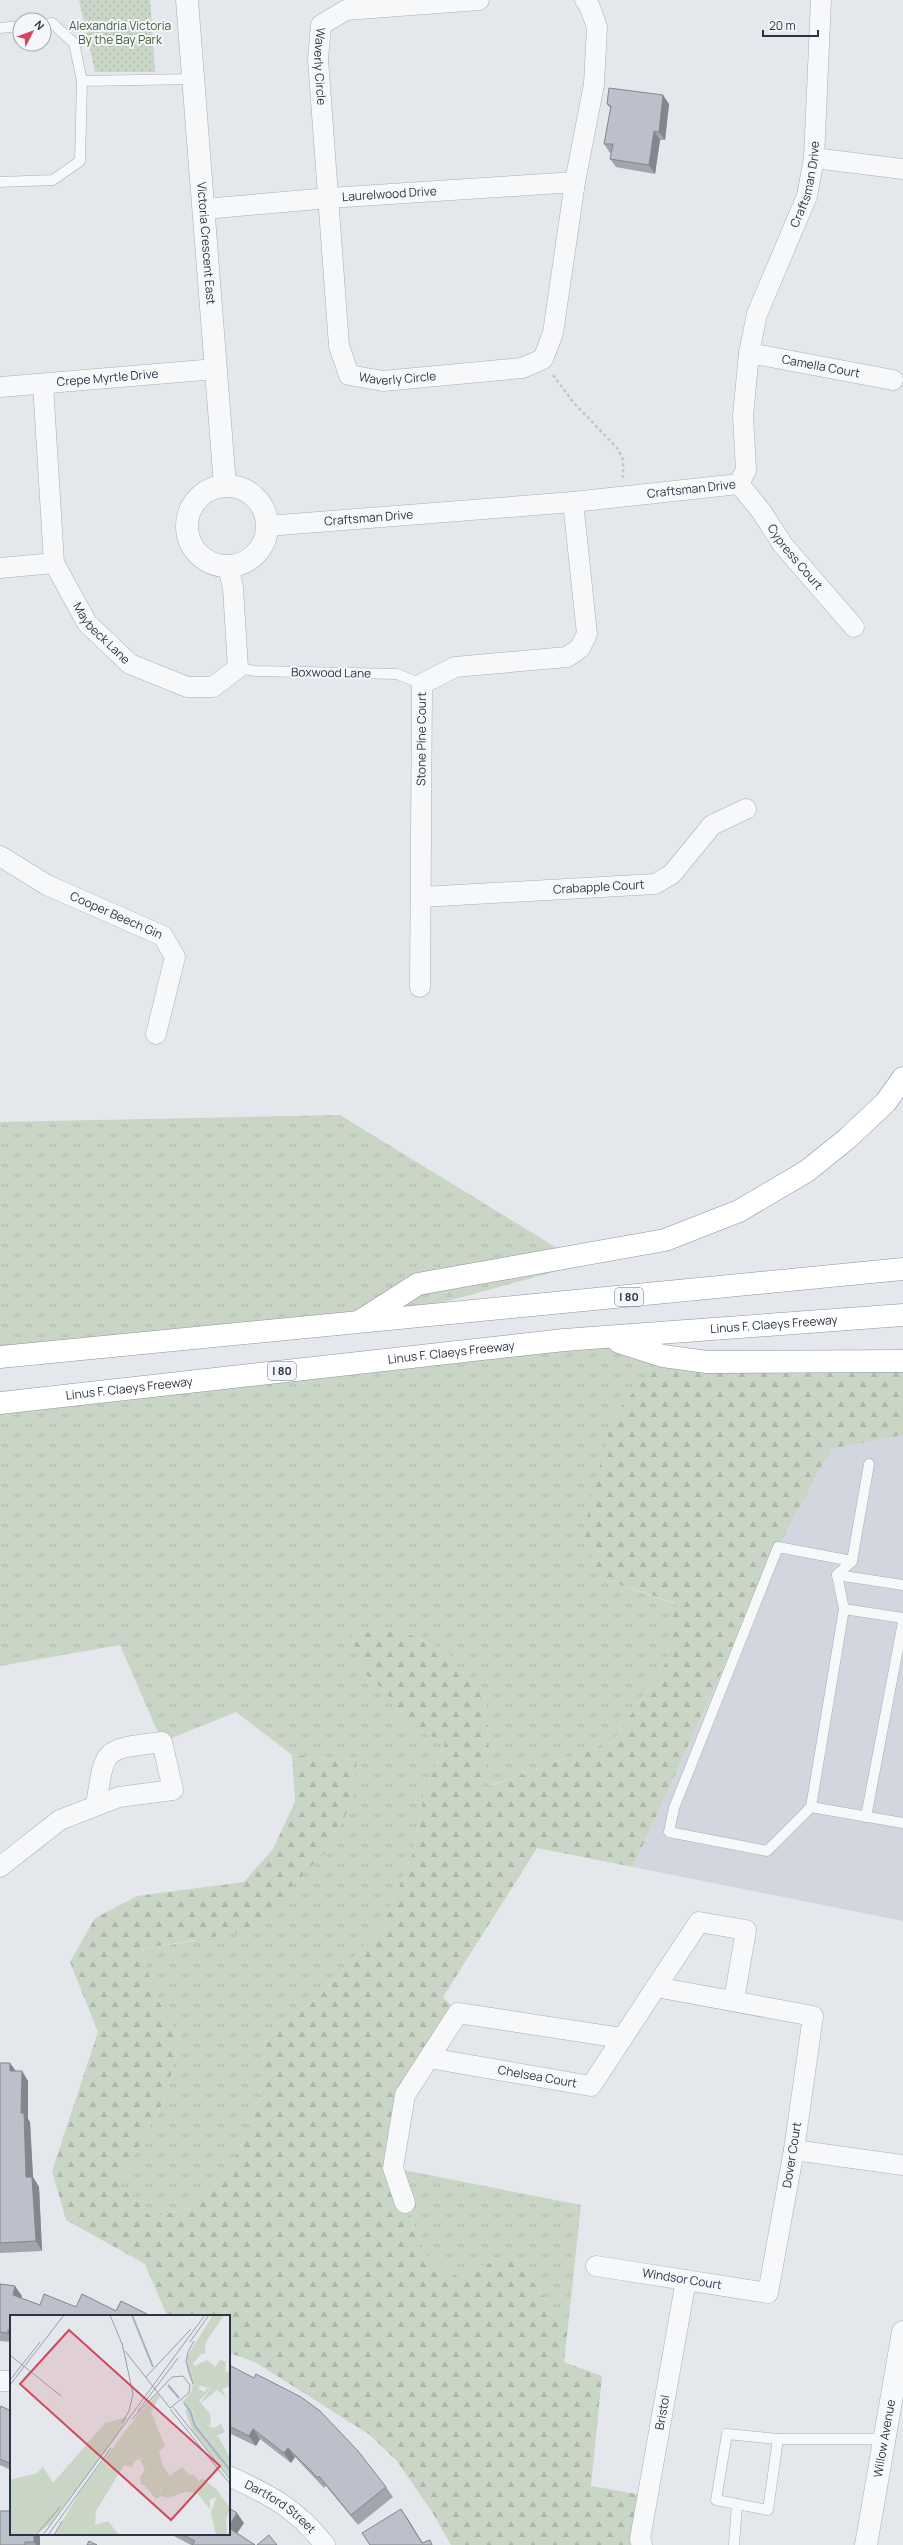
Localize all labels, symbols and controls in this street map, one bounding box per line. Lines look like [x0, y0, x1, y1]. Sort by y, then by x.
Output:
north arrow [12, 12, 52, 52]
scale bar [763, 12, 818, 38]
text: N [32, 17, 48, 33]
park label: Alexandria Victoria By the Bay Park [69, 17, 171, 48]
text: 20 m [769, 17, 796, 34]
street label: Waverly Circle [310, 27, 330, 106]
street label: Craftsman Drive [786, 141, 823, 230]
street label: Victoria Crescent East [193, 181, 220, 305]
street label: Laurelwood Drive [341, 182, 437, 205]
street label: Camella Court [780, 350, 861, 382]
street label: Crepe Myrtle Drive [56, 365, 159, 390]
street label: Waverly Circle [357, 367, 437, 389]
street label: Craftsman Drive [646, 475, 737, 502]
street label: Craftsman Drive [324, 506, 414, 529]
street label: Cypress Court [764, 520, 827, 593]
street label: Maybeck Lane [69, 599, 134, 668]
street label: Boxwood Lane [291, 663, 371, 682]
street label: Stone Pine Court [412, 692, 430, 786]
street label: Crabapple Court [553, 876, 645, 898]
street label: Cooper Beech Gin [68, 887, 166, 943]
road number: I 80 [615, 1288, 643, 1306]
street label: Linus F. Claeys Freeway [710, 1311, 839, 1337]
street label: Linus F. Claeys Freeway [387, 1336, 516, 1368]
road number: I 80 [268, 1362, 296, 1380]
street label: Linus F. Claeys Freeway [65, 1372, 194, 1404]
street label: Chelsea Court [497, 2061, 578, 2091]
street label: Dover Court [778, 2121, 805, 2189]
street label: Windsor Court [641, 2264, 723, 2293]
inset map [10, 2315, 230, 2535]
street label: Bristol [651, 2393, 673, 2431]
street label: Willow Avenue [869, 2398, 899, 2479]
street label: Dartford Street [242, 2476, 320, 2537]

